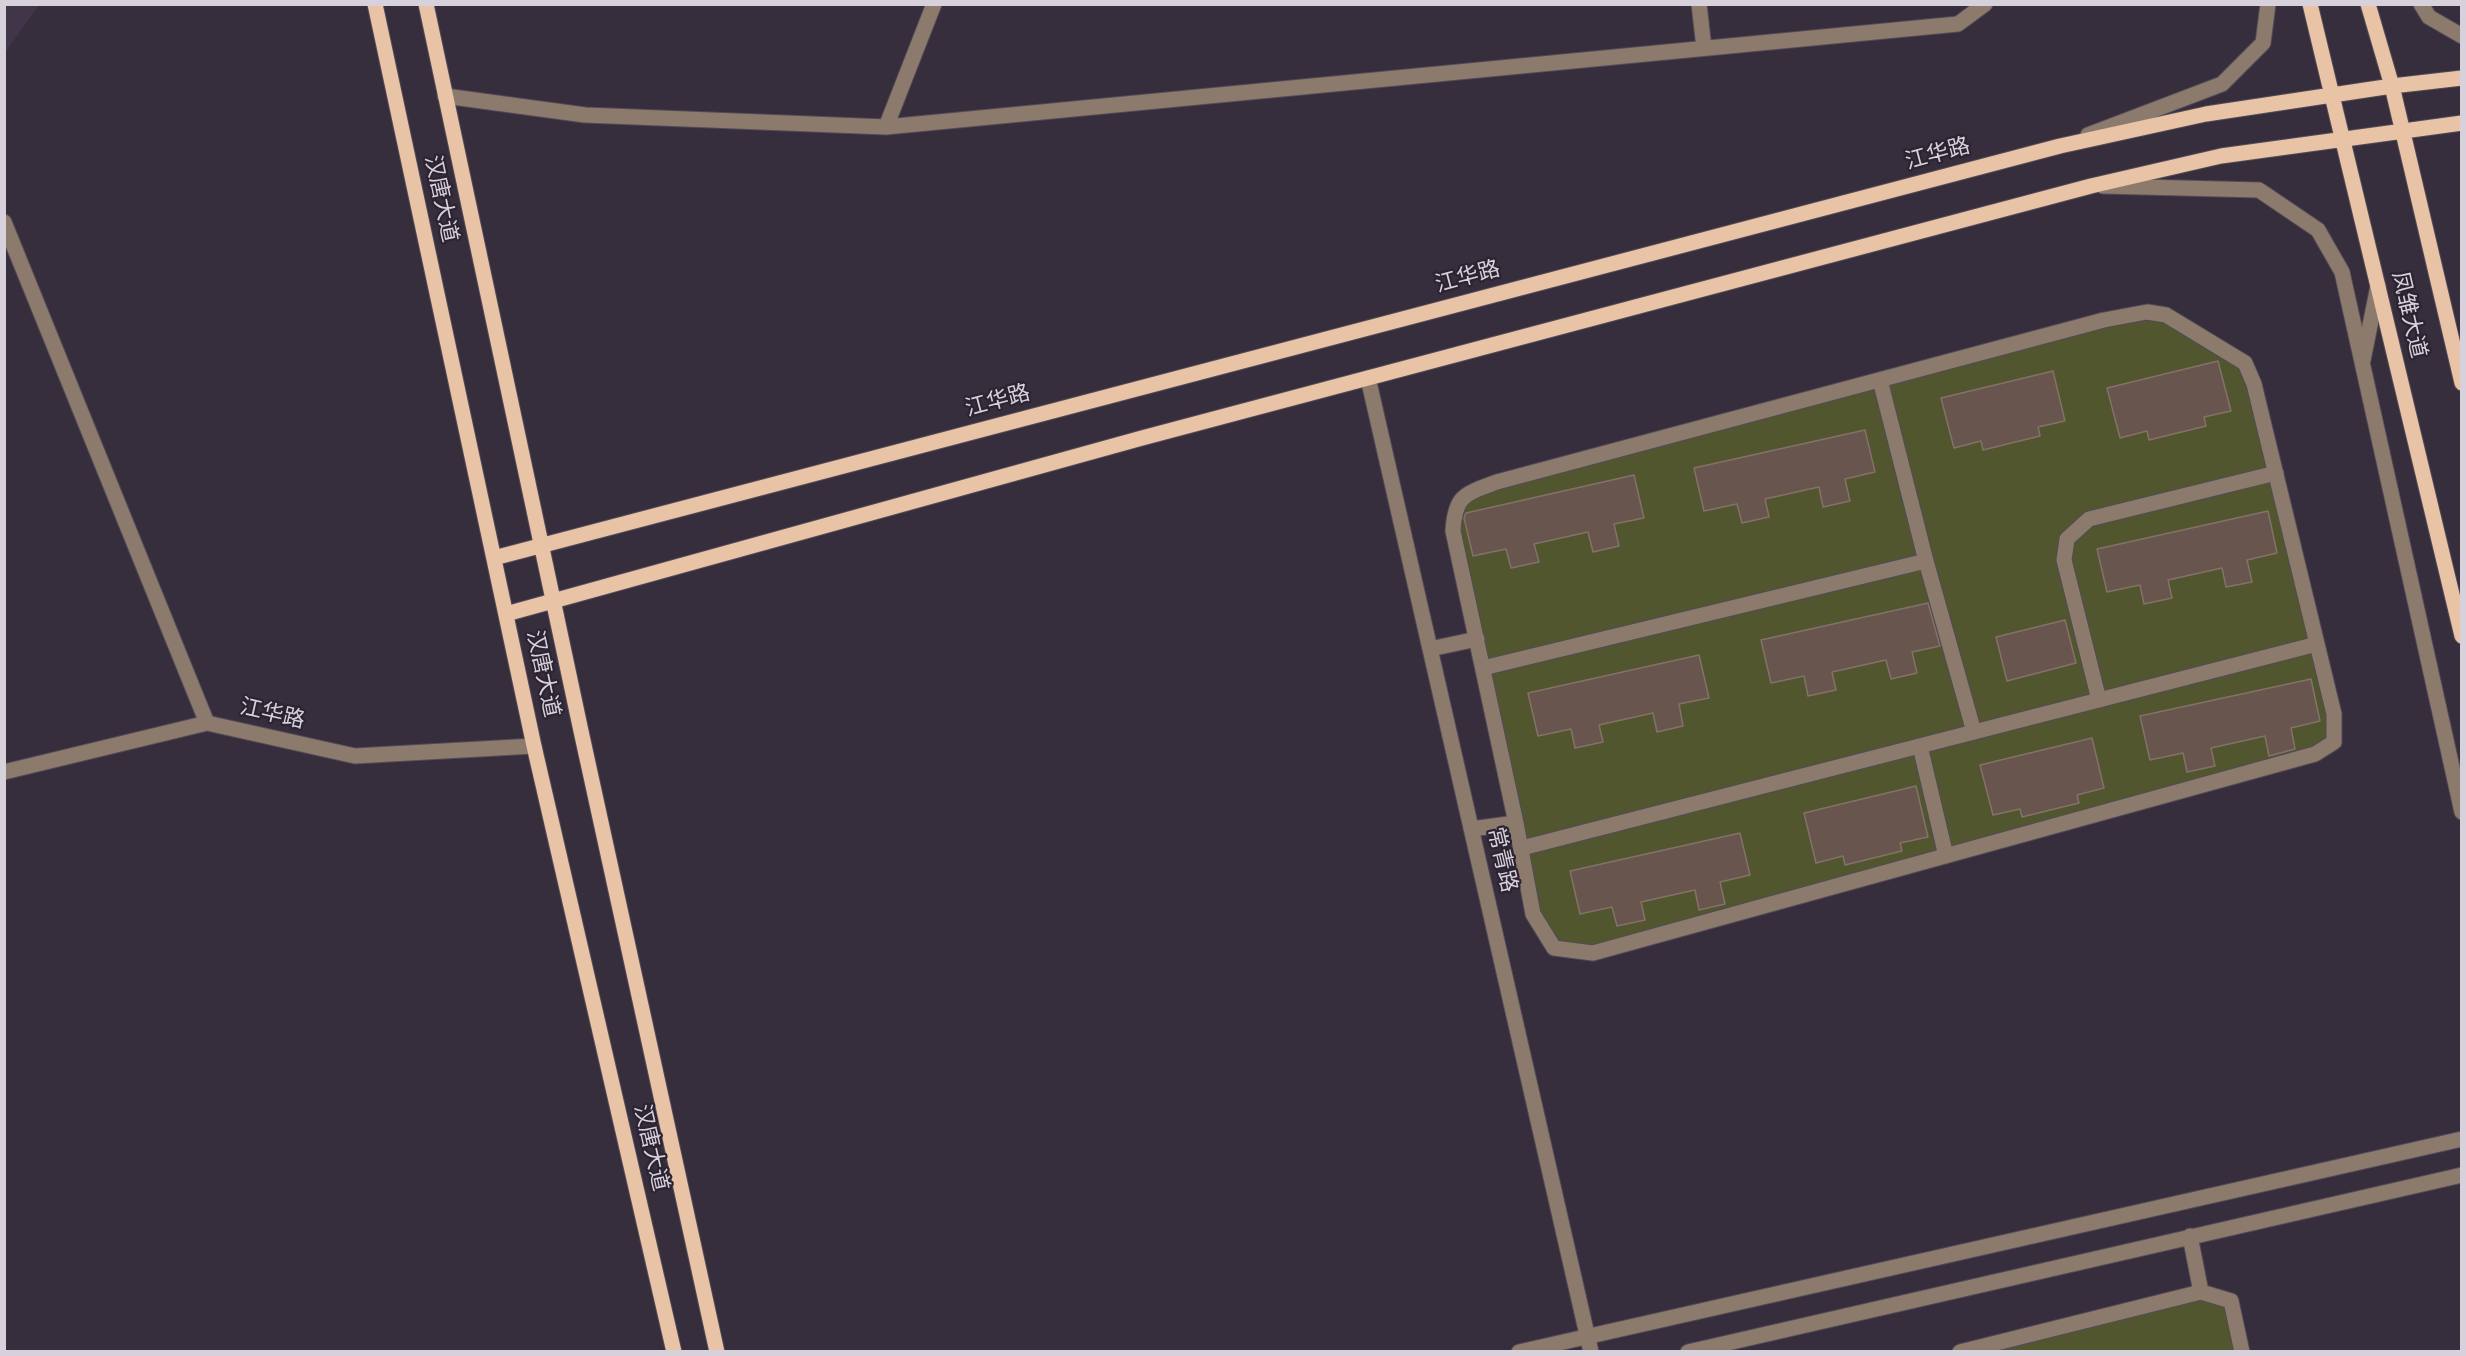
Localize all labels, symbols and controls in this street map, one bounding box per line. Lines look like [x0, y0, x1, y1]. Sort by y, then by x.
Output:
street label: 江华路 [1903, 134, 1973, 176]
street label: 汉唐大道 [418, 153, 462, 245]
street label: 江华路 [1433, 257, 1503, 299]
street label: 凤雏大道 [2385, 269, 2431, 361]
street label: 江华路 [963, 381, 1033, 423]
street label: 汉唐大道 [520, 628, 564, 720]
street label: 江华路 [237, 695, 307, 735]
street label: 常青路 [1481, 825, 1521, 895]
street label: 汉唐大道 [627, 1102, 673, 1194]

